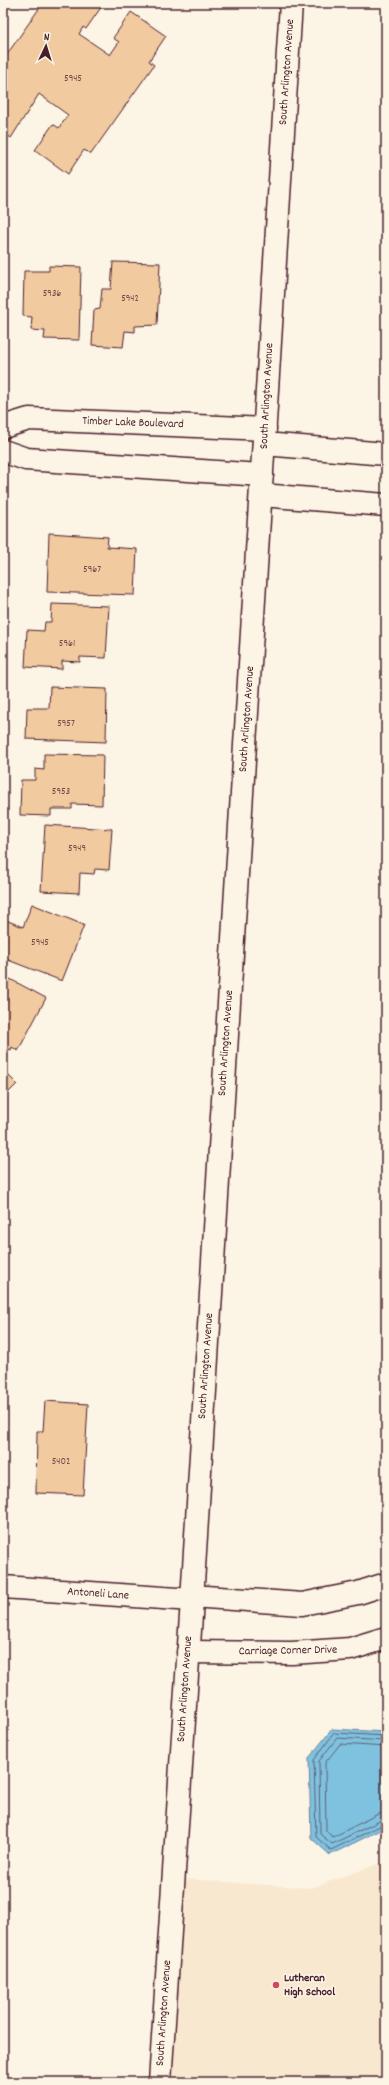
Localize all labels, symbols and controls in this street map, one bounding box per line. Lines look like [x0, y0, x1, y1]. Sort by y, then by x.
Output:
street label: South Arlington Avenue [275, 18, 299, 126]
north arrow [26, 26, 66, 66]
text: N [43, 30, 50, 46]
house number: 5945 [64, 72, 82, 86]
house number: 5936 [43, 287, 61, 301]
house number: 5942 [121, 292, 139, 306]
street label: South Arlington Avenue [256, 343, 278, 449]
street label: Timber Lake Boulevard [82, 413, 184, 433]
house number: 5967 [83, 563, 101, 577]
house number: 5961 [59, 637, 75, 651]
street label: South Arlington Avenue [235, 665, 259, 773]
house number: 5957 [57, 717, 75, 731]
house number: 5953 [52, 785, 70, 799]
house number: 5949 [68, 842, 86, 856]
house number: 5945 [31, 936, 49, 950]
street label: South Arlington Avenue [214, 989, 238, 1097]
street label: South Arlington Avenue [194, 1312, 218, 1420]
house number: 5402 [52, 1455, 70, 1469]
street label: Antoneli Lane [67, 1583, 129, 1605]
street label: South Arlington Avenue [173, 1635, 197, 1743]
street label: Carriage Corner Drive [239, 1642, 337, 1660]
street label: South Arlington Avenue [152, 1959, 176, 2067]
place label: Lutheran High School [284, 1970, 335, 2001]
marker: Lutheran High School [271, 1980, 281, 1990]

